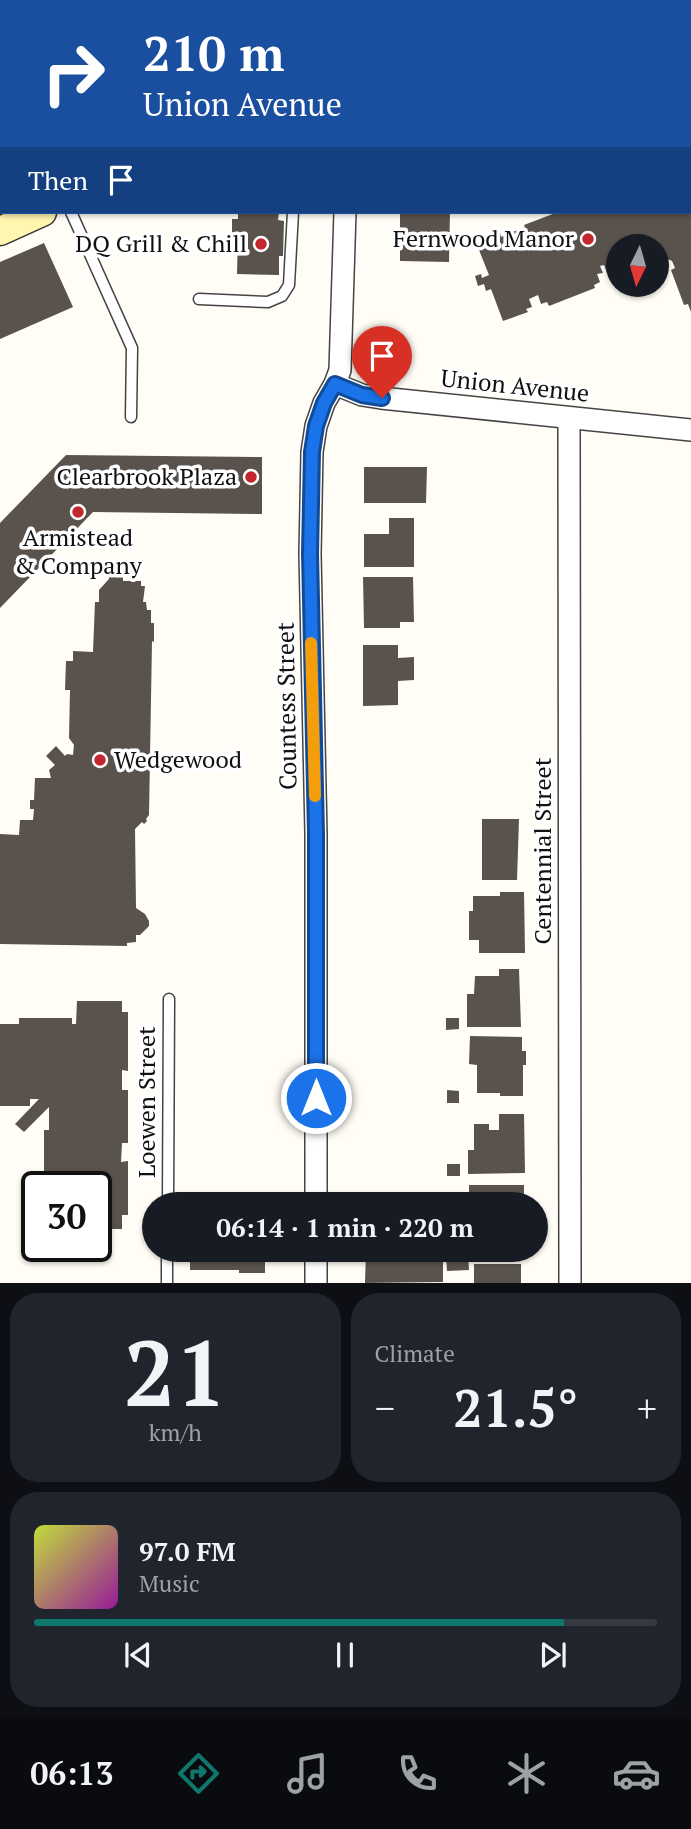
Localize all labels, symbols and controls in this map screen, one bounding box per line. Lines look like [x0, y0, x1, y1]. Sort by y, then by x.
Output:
text: 210 m [143, 20, 285, 85]
icon: right [28, 28, 119, 119]
text: Union Avenue [143, 83, 342, 125]
icon: arrive [102, 161, 140, 199]
text: Then [28, 163, 88, 197]
place label: Fernwood Manor [393, 222, 575, 254]
place label: DQ Grill & Chill [75, 227, 247, 259]
marker: Fernwood Manor [580, 231, 596, 247]
north arrow [606, 234, 668, 298]
map controls [606, 234, 669, 297]
marker: DQ Grill & Chill [253, 236, 269, 252]
pin [352, 326, 412, 398]
icon: arrive [363, 337, 401, 375]
street label: Union Avenue [439, 361, 591, 409]
place label: Clearbrook Plaza [56, 460, 237, 492]
marker: Clearbrook Plaza [243, 469, 259, 485]
marker: Armistead & Company [70, 504, 86, 520]
place label: Armistead & Company [14, 521, 143, 581]
street label: Countess Street [269, 622, 303, 790]
place label: Wedgewood [114, 743, 242, 775]
marker: Wedgewood [92, 752, 108, 768]
street label: Centennial Street [526, 757, 558, 945]
street label: Loewen Street [130, 1026, 162, 1178]
position arrow [279, 1061, 353, 1135]
speed limit sign: 30 [21, 1171, 112, 1262]
text: 06:14 · 1 min · 220 m [216, 1210, 474, 1244]
text: 21 [124, 1311, 227, 1432]
text: Climate [375, 1338, 455, 1369]
text: 21.5° [453, 1373, 578, 1442]
text: − [375, 1383, 395, 1433]
text: + [637, 1383, 657, 1433]
text: km/h [149, 1417, 202, 1448]
text: 97.0 FM [139, 1534, 236, 1568]
text: Music [139, 1568, 200, 1599]
icon: previous [119, 1636, 157, 1674]
icon: pause [326, 1636, 364, 1674]
icon: next [534, 1636, 572, 1674]
icon: directions [174, 1749, 223, 1798]
icon: music [283, 1749, 332, 1798]
icon: phone [393, 1749, 442, 1798]
icon: climate [502, 1749, 551, 1798]
icon: car [612, 1749, 661, 1798]
text: 06:13 [30, 1752, 114, 1794]

